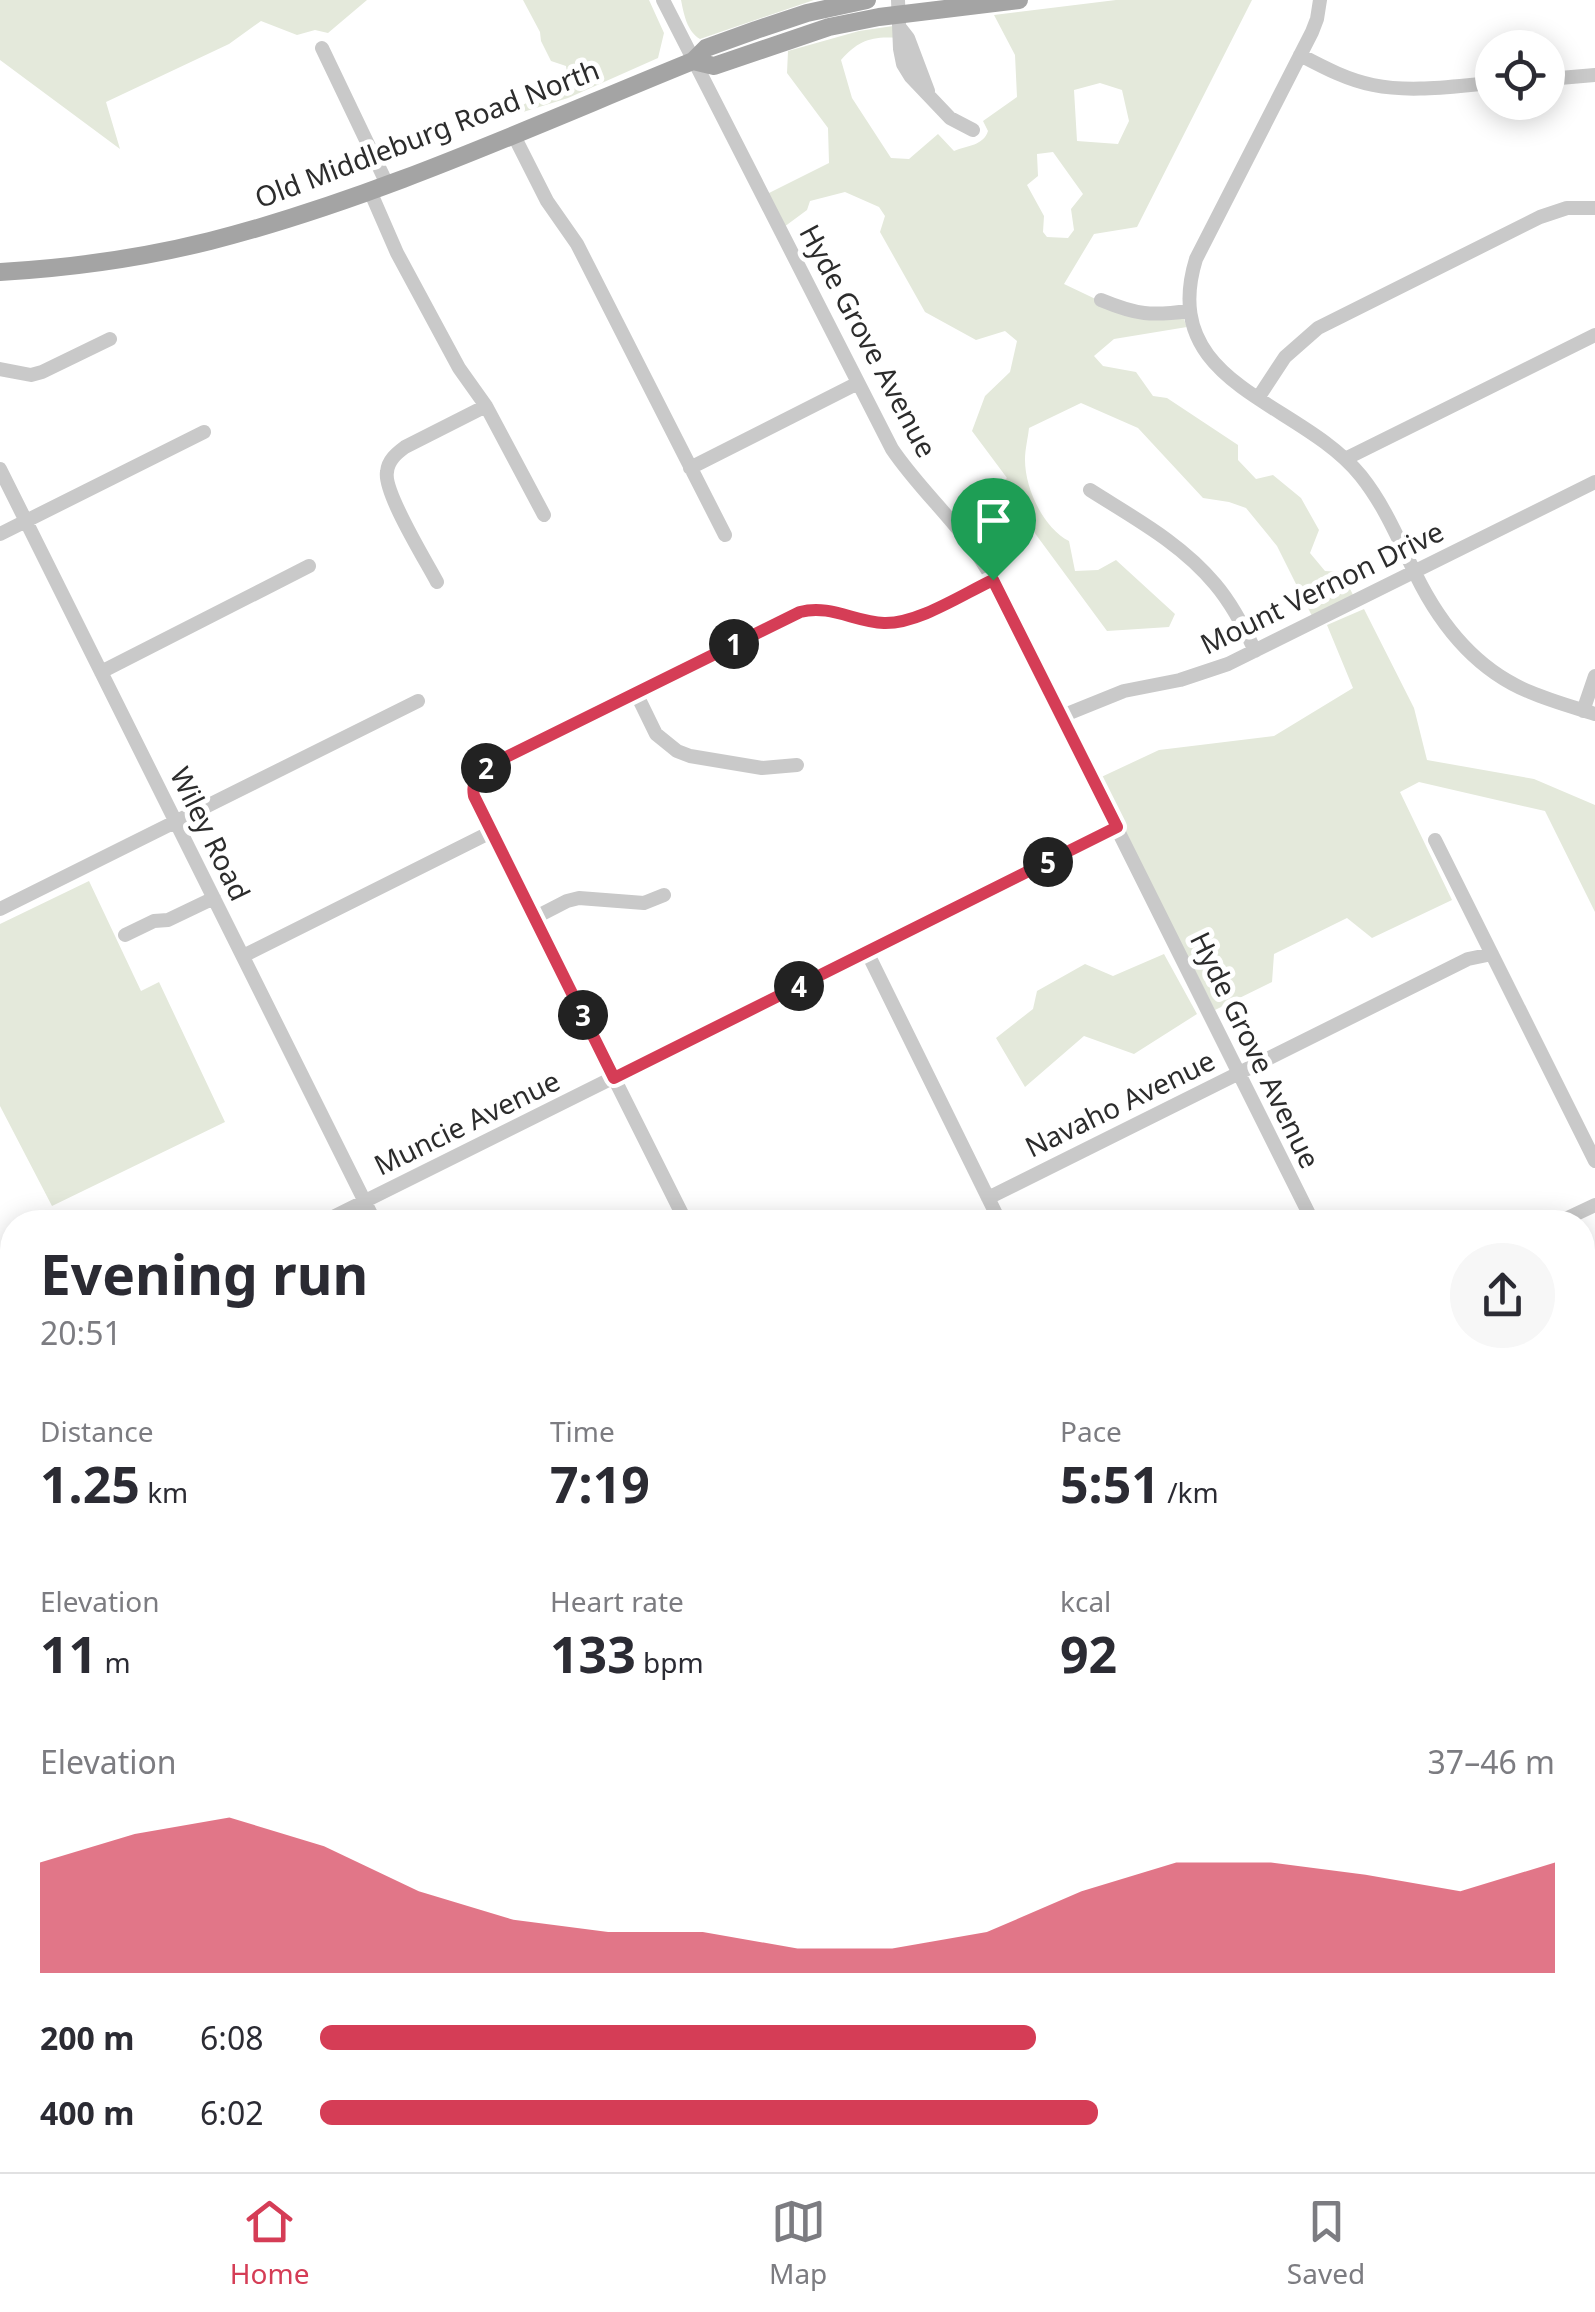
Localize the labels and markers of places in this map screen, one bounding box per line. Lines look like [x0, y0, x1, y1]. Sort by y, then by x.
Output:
pin [951, 478, 1036, 581]
pin: 1 [709, 619, 759, 669]
pin: 2 [461, 743, 511, 793]
pin: 5 [1023, 837, 1073, 887]
pin: 4 [774, 961, 824, 1011]
pin: 3 [558, 990, 608, 1040]

